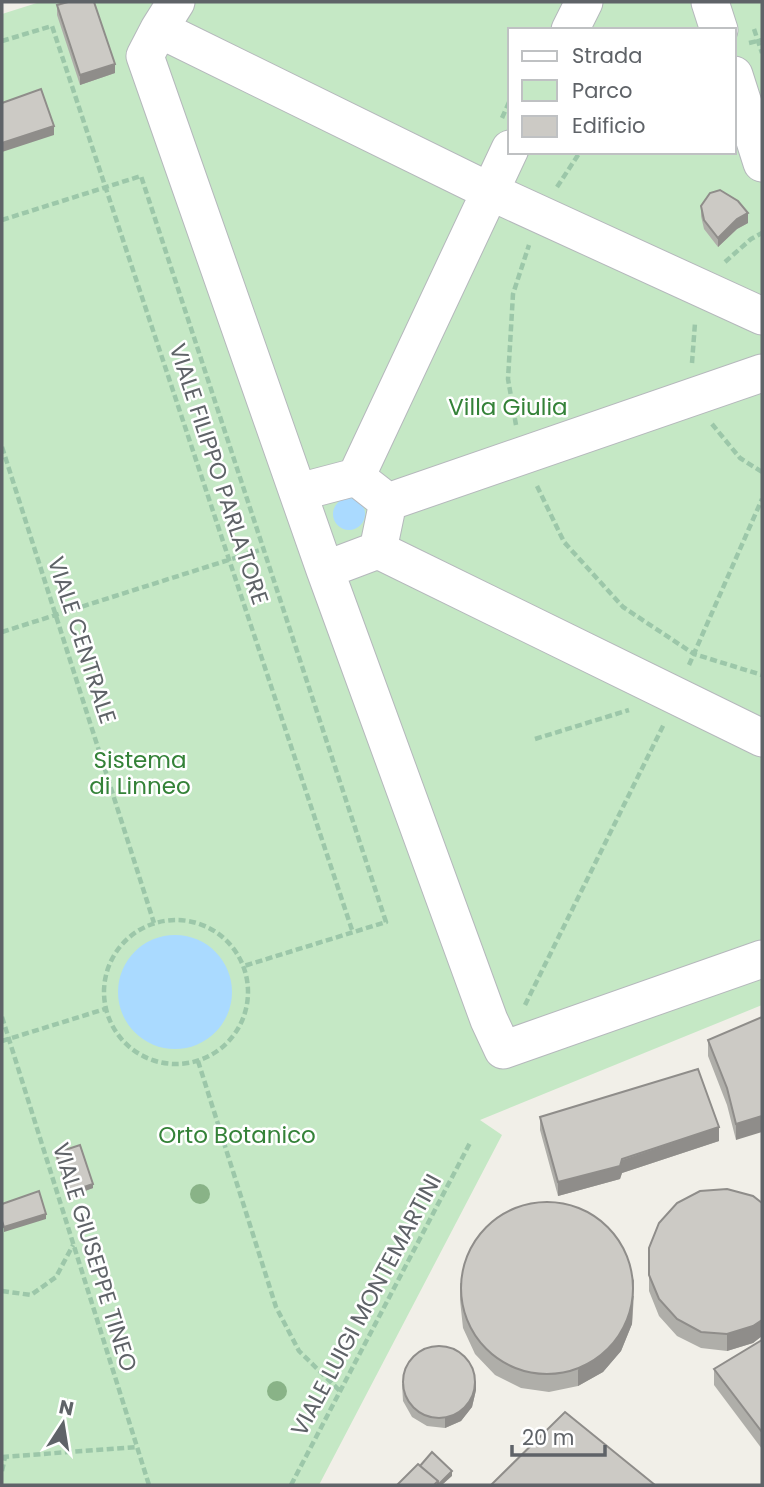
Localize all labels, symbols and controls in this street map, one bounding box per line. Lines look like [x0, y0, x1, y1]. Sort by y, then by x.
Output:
legend [508, 28, 736, 154]
text: Strada [572, 41, 642, 70]
text: Parco [572, 76, 632, 105]
text: Edificio [572, 111, 646, 140]
street label: VIALE FILIPPO PARLATORE [162, 339, 276, 609]
park label: Villa Giulia [448, 391, 568, 423]
street label: VIALE CENTRALE [40, 552, 124, 728]
park label: Sistema di Linneo [89, 744, 191, 802]
park label: Orto Botanico [158, 1119, 316, 1151]
street label: VIALE GIUSEPPE TINEO [45, 1139, 145, 1375]
street label: VIALE LUIGI MONTEMARTINI [283, 1168, 449, 1442]
north arrow [28, 1389, 98, 1459]
text: N [57, 1393, 76, 1423]
scale bar [512, 1414, 605, 1458]
text: 20 m [522, 1423, 575, 1452]

